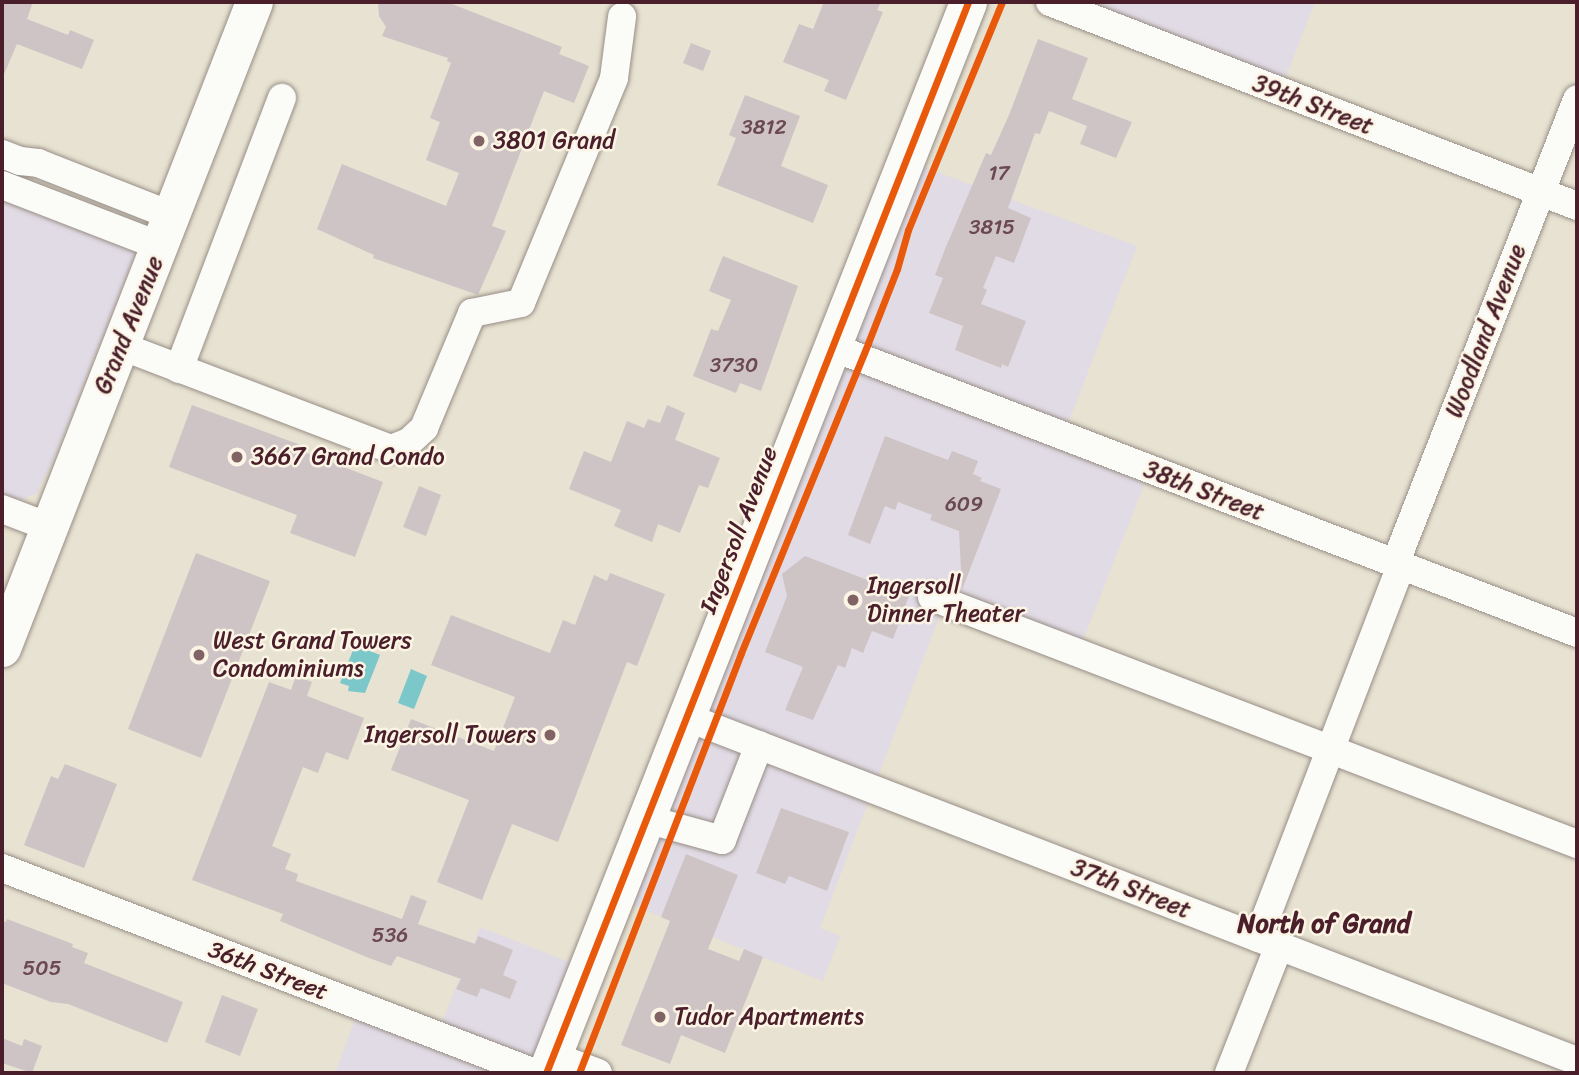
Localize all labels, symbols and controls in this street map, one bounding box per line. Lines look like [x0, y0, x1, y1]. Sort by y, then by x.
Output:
street label: 39th Street [1249, 69, 1377, 141]
house number: 3812 [741, 114, 787, 140]
place label: 3801 Grand [493, 127, 615, 155]
marker: 3801 Grand [471, 133, 487, 149]
house number: 17 [989, 160, 1009, 186]
house number: 3815 [969, 214, 1015, 240]
street label: Woodland Avenue [1440, 240, 1532, 422]
street label: Grand Avenue [88, 252, 170, 398]
house number: 3730 [710, 352, 758, 378]
street label: Ingersoll Avenue [694, 442, 784, 618]
place label: 3667 Grand Condo [251, 443, 445, 471]
marker: 3667 Grand Condo [229, 449, 245, 465]
street label: 38th Street [1140, 455, 1268, 527]
house number: 609 [945, 491, 983, 517]
place label: Ingersoll Dinner Theater [867, 572, 1024, 628]
marker: Ingersoll Dinner Theater [845, 592, 861, 608]
place label: West Grand Towers Condominiums [213, 627, 412, 683]
marker: West Grand Towers Condominiums [191, 647, 207, 663]
place label: Ingersoll Towers [364, 721, 536, 749]
marker: Ingersoll Towers [542, 727, 558, 743]
street label: 37th Street [1067, 853, 1195, 925]
district label: North of Grand [1238, 908, 1410, 940]
house number: 536 [372, 922, 408, 948]
street label: 36th Street [204, 935, 332, 1007]
house number: 505 [23, 955, 61, 981]
place label: Tudor Apartments [674, 1003, 863, 1031]
marker: Tudor Apartments [652, 1009, 668, 1025]

